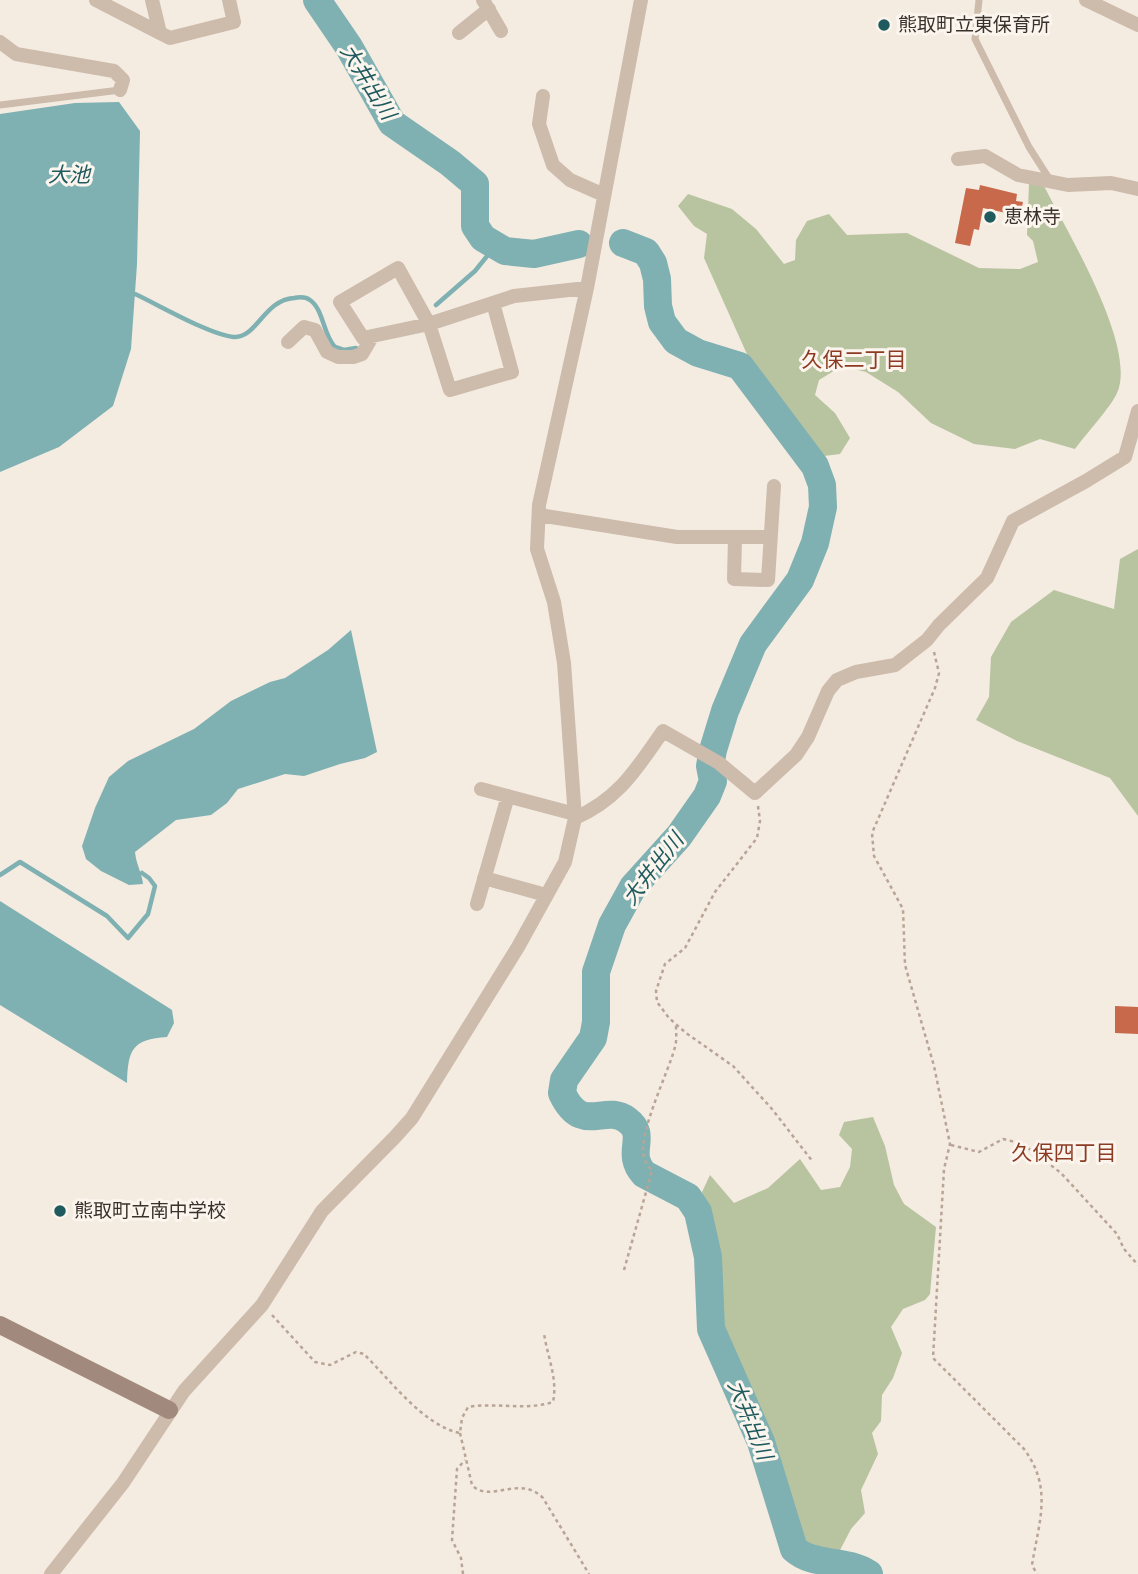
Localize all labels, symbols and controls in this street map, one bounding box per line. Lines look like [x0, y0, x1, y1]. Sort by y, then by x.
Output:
place label: 熊取町立東保育所 [898, 12, 1050, 39]
marker: 熊取町立東保育所 [876, 17, 892, 33]
water label: 大井出川 [333, 38, 404, 127]
water label: 大池 [48, 160, 92, 190]
place label: 恵林寺 [1004, 204, 1061, 231]
marker: 恵林寺 [982, 209, 998, 225]
district label: 久保二丁目 [802, 345, 907, 375]
water label: 大井出川 [615, 825, 692, 911]
district label: 久保四丁目 [1012, 1138, 1117, 1168]
place label: 熊取町立南中学校 [74, 1198, 226, 1225]
marker: 熊取町立南中学校 [52, 1203, 68, 1219]
water label: 大井出川 [720, 1375, 780, 1466]

